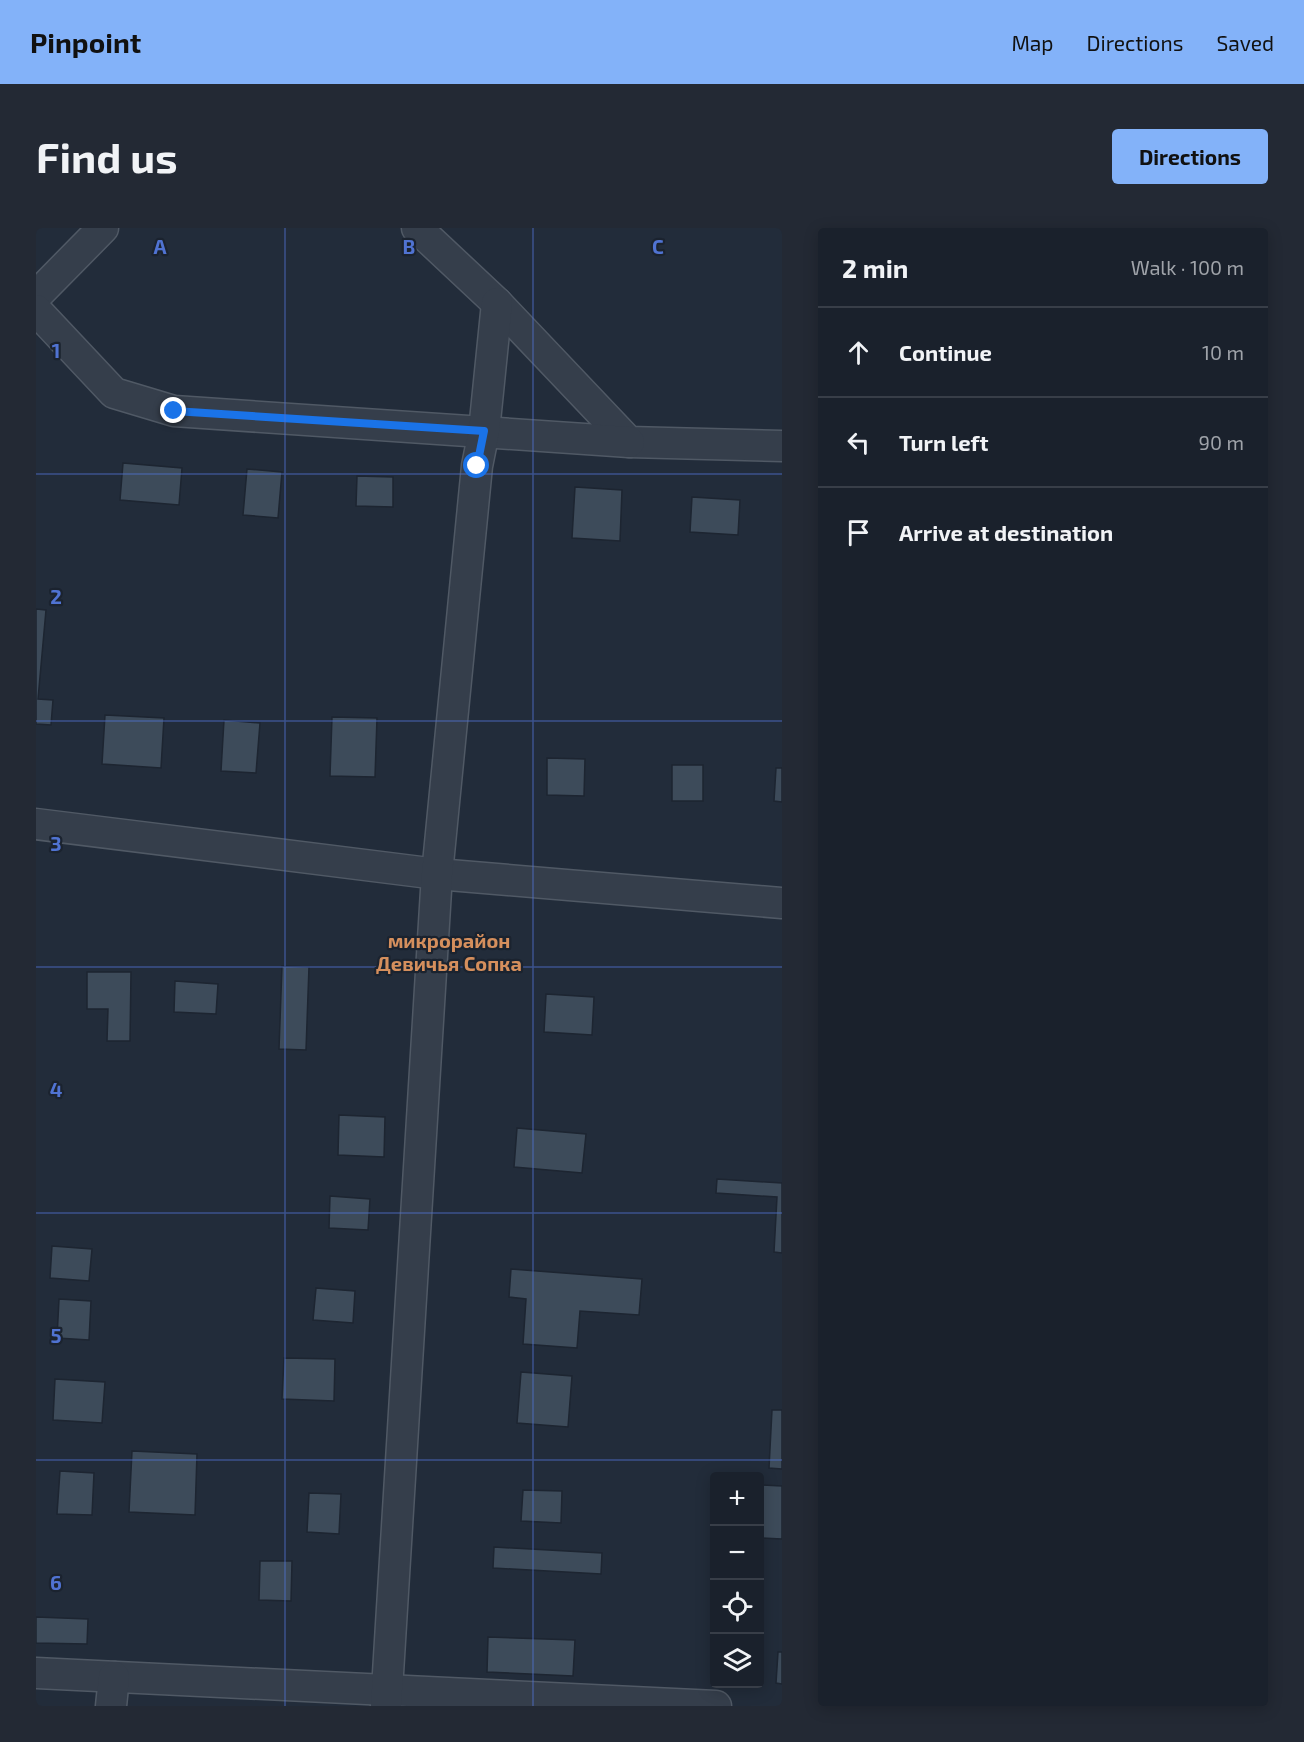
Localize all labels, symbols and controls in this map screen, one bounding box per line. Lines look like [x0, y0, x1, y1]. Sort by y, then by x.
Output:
text: Pinpoint [30, 25, 141, 59]
text: Map [1011, 30, 1054, 55]
text: Directions [1087, 30, 1183, 55]
text: Saved [1216, 30, 1274, 55]
button: Directions [1112, 129, 1268, 184]
text: Find us [36, 131, 178, 181]
text: A [153, 234, 167, 258]
text: B [403, 234, 415, 258]
text: C [652, 234, 664, 258]
text: 2 min [842, 252, 908, 283]
text: Walk · 100 m [1131, 255, 1244, 279]
icon: ahead [842, 336, 875, 369]
text: 1 [52, 338, 60, 362]
text: Continue [899, 339, 992, 365]
text: 10 m [1202, 340, 1244, 364]
route end [160, 397, 186, 423]
icon: left [842, 426, 875, 459]
text: Turn left [899, 429, 988, 455]
text: 90 m [1199, 430, 1244, 454]
route start [463, 452, 489, 478]
icon: arrive [842, 516, 875, 549]
text: Arrive at destination [899, 519, 1113, 545]
text: 2 [50, 584, 62, 608]
text: 3 [50, 831, 62, 855]
district label: микрорайон Девичья Сопка [376, 928, 522, 975]
text: 4 [50, 1077, 63, 1101]
text: 5 [50, 1323, 62, 1347]
map controls [710, 1472, 764, 1688]
button: + [710, 1472, 764, 1526]
button: − [710, 1526, 764, 1580]
text: 6 [50, 1570, 62, 1594]
button: locate [710, 1580, 764, 1634]
button: layers [710, 1634, 764, 1688]

